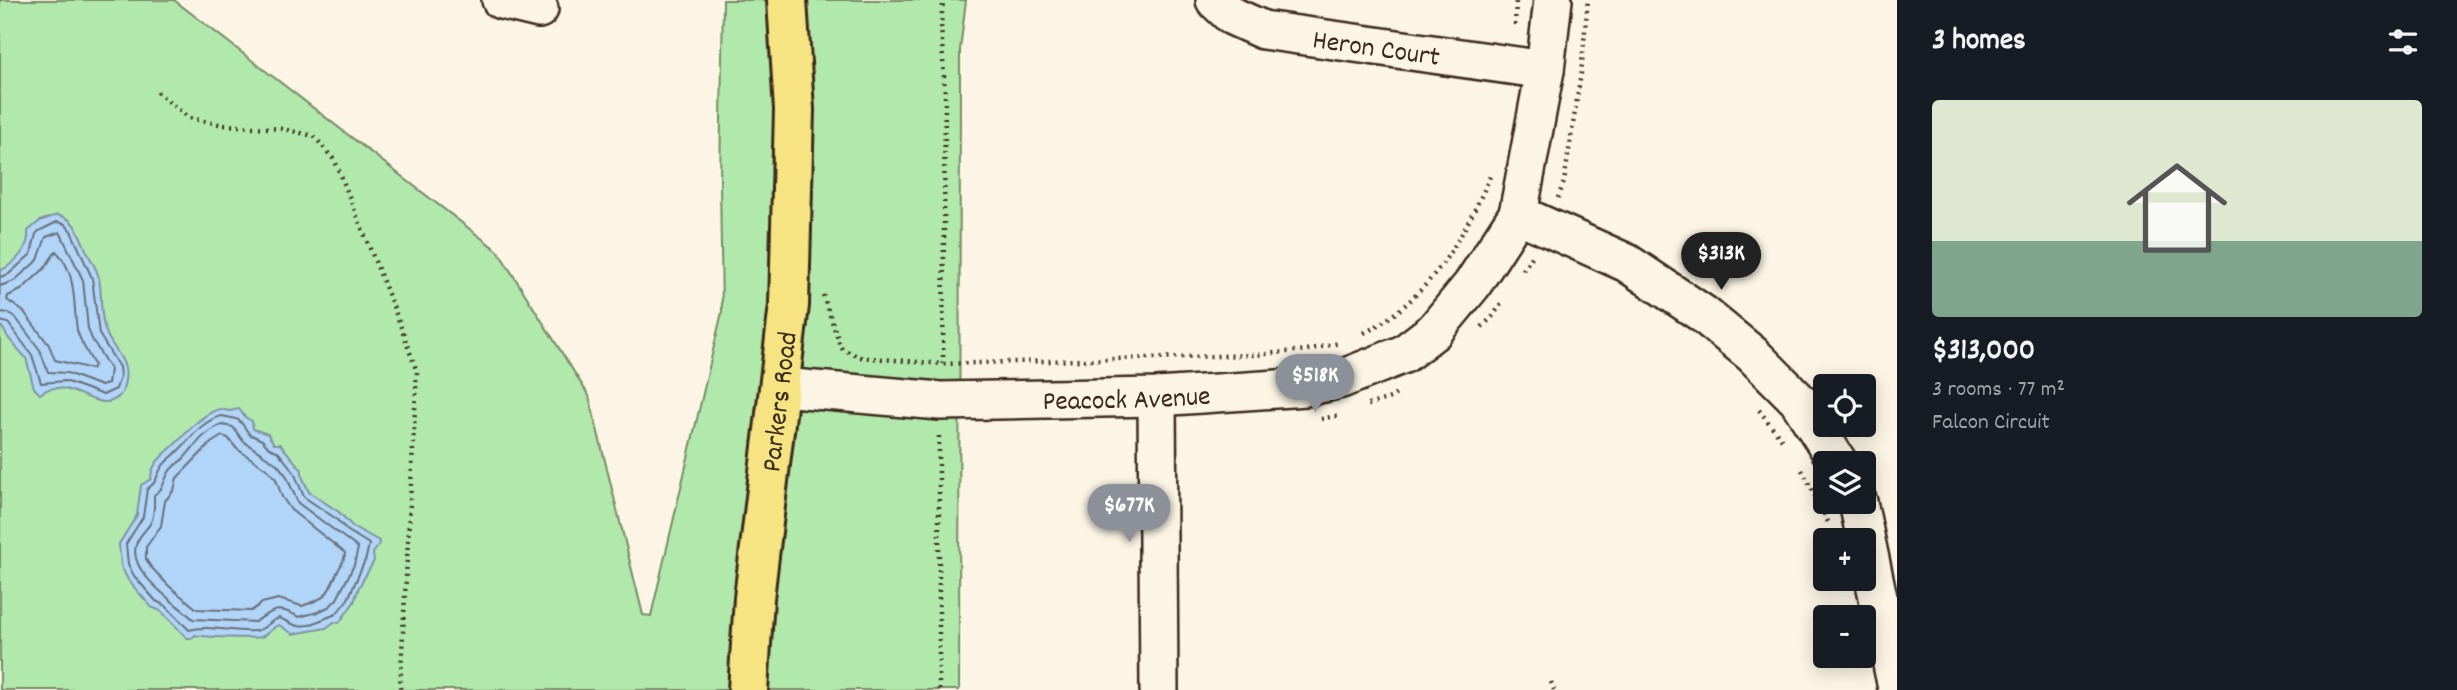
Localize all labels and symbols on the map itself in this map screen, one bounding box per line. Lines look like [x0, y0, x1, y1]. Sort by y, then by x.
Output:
street label: Heron Court [1310, 22, 1442, 80]
pin: $313K [1672, 232, 1770, 292]
street label: Parkers Road [754, 330, 811, 475]
pin: $518K [1266, 354, 1364, 414]
street label: Peacock Avenue [1042, 378, 1212, 424]
pin: $677K [1080, 484, 1178, 544]

